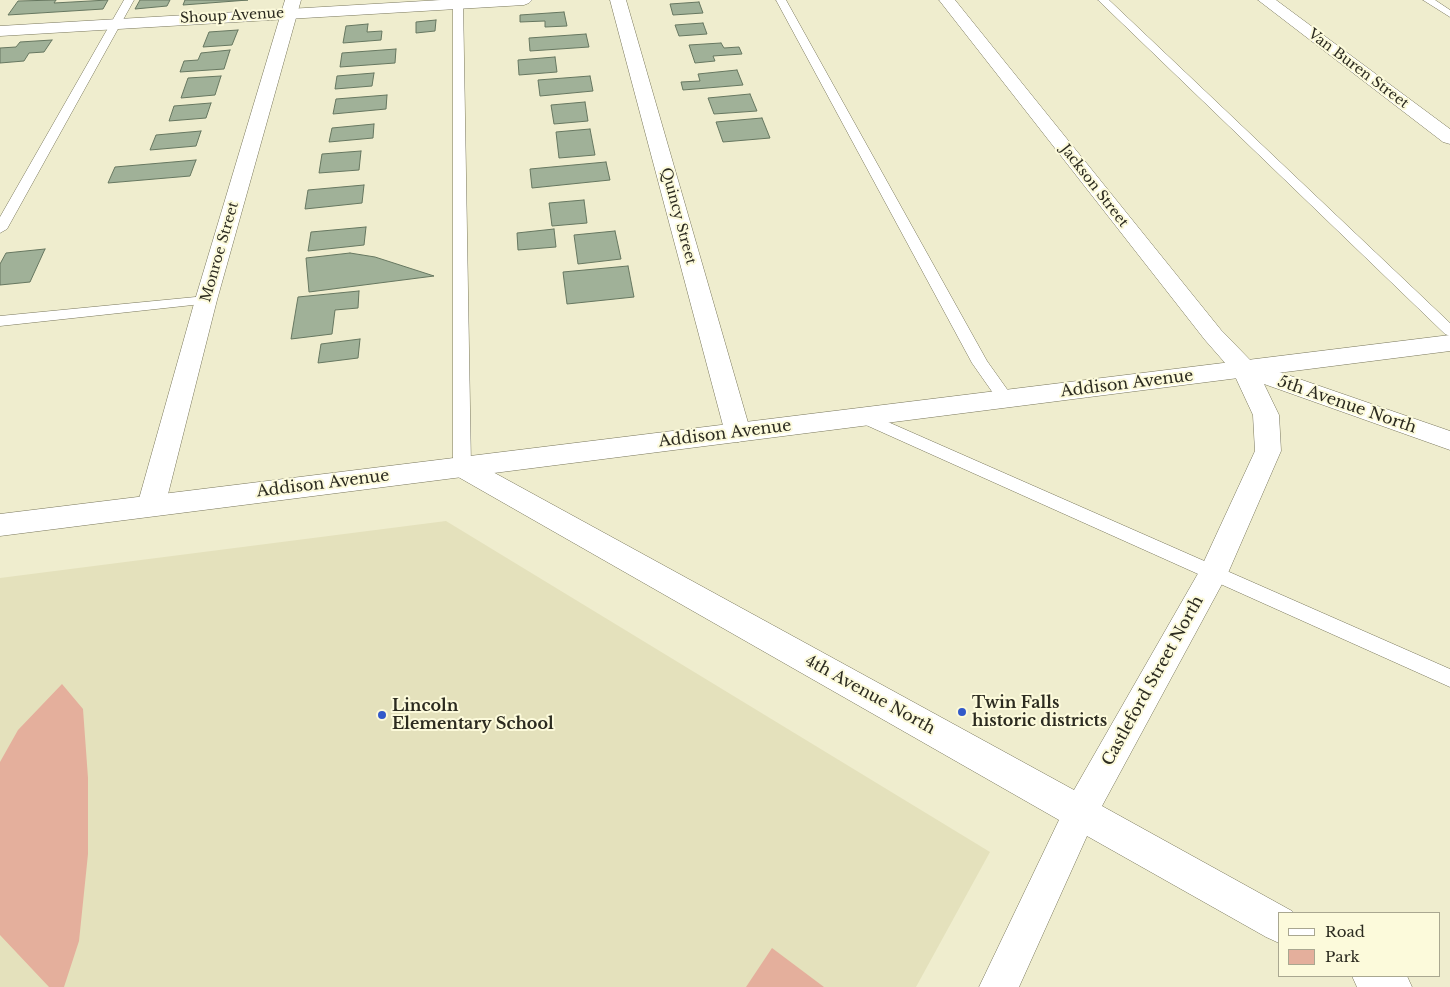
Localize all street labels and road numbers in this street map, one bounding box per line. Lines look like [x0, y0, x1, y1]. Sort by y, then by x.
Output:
street label: Shoup Avenue [180, 5, 284, 27]
street label: Van Buren Street [1304, 26, 1412, 112]
street label: Jackson Street [1057, 141, 1131, 231]
street label: Quincy Street [657, 166, 699, 266]
street label: Monroe Street [198, 200, 242, 304]
street label: Addison Avenue [1060, 366, 1194, 402]
street label: 5th Avenue North [1275, 372, 1419, 438]
street label: Addison Avenue [658, 416, 792, 452]
street label: Addison Avenue [256, 466, 390, 502]
street label: Castleford Street North [1098, 593, 1208, 769]
street label: 4th Avenue North [802, 651, 938, 739]

